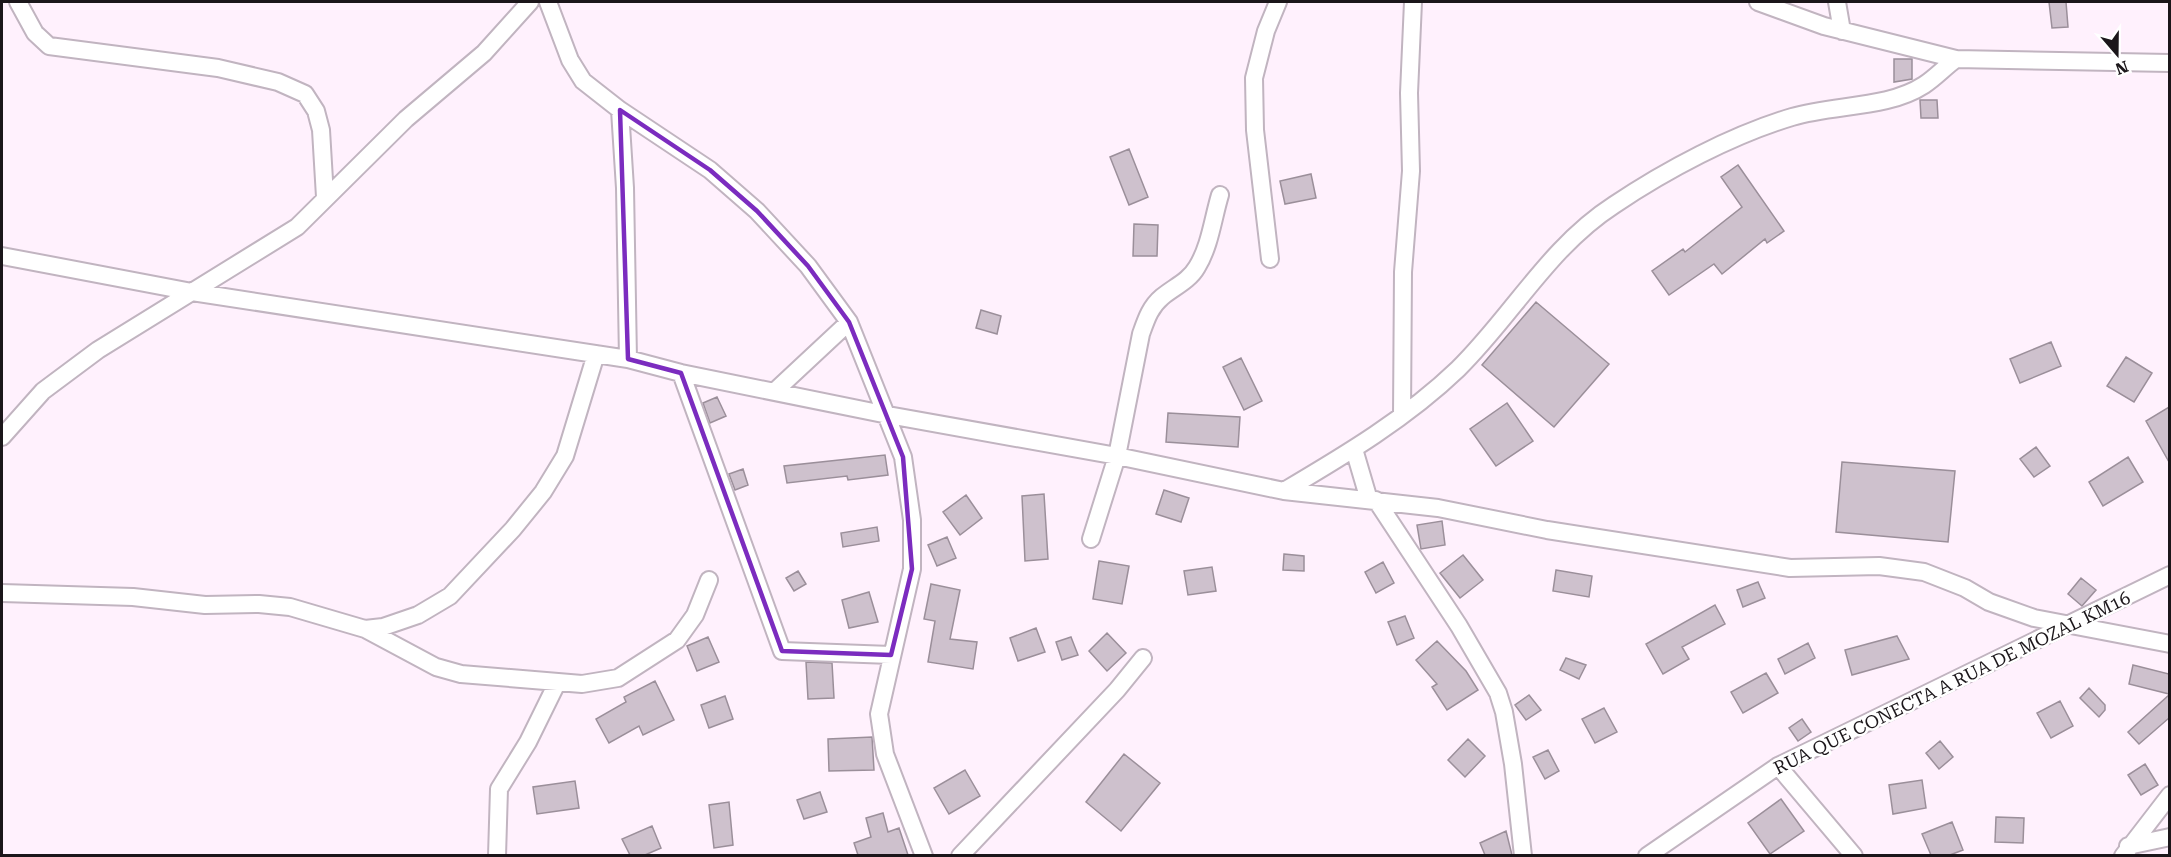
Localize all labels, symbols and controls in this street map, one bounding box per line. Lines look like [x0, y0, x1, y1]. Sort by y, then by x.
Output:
north arrow [2087, 24, 2147, 84]
text: N [2113, 57, 2131, 79]
street label: RUA QUE CONECTA A RUA DE MOZAL KM16 [1770, 587, 2133, 778]

